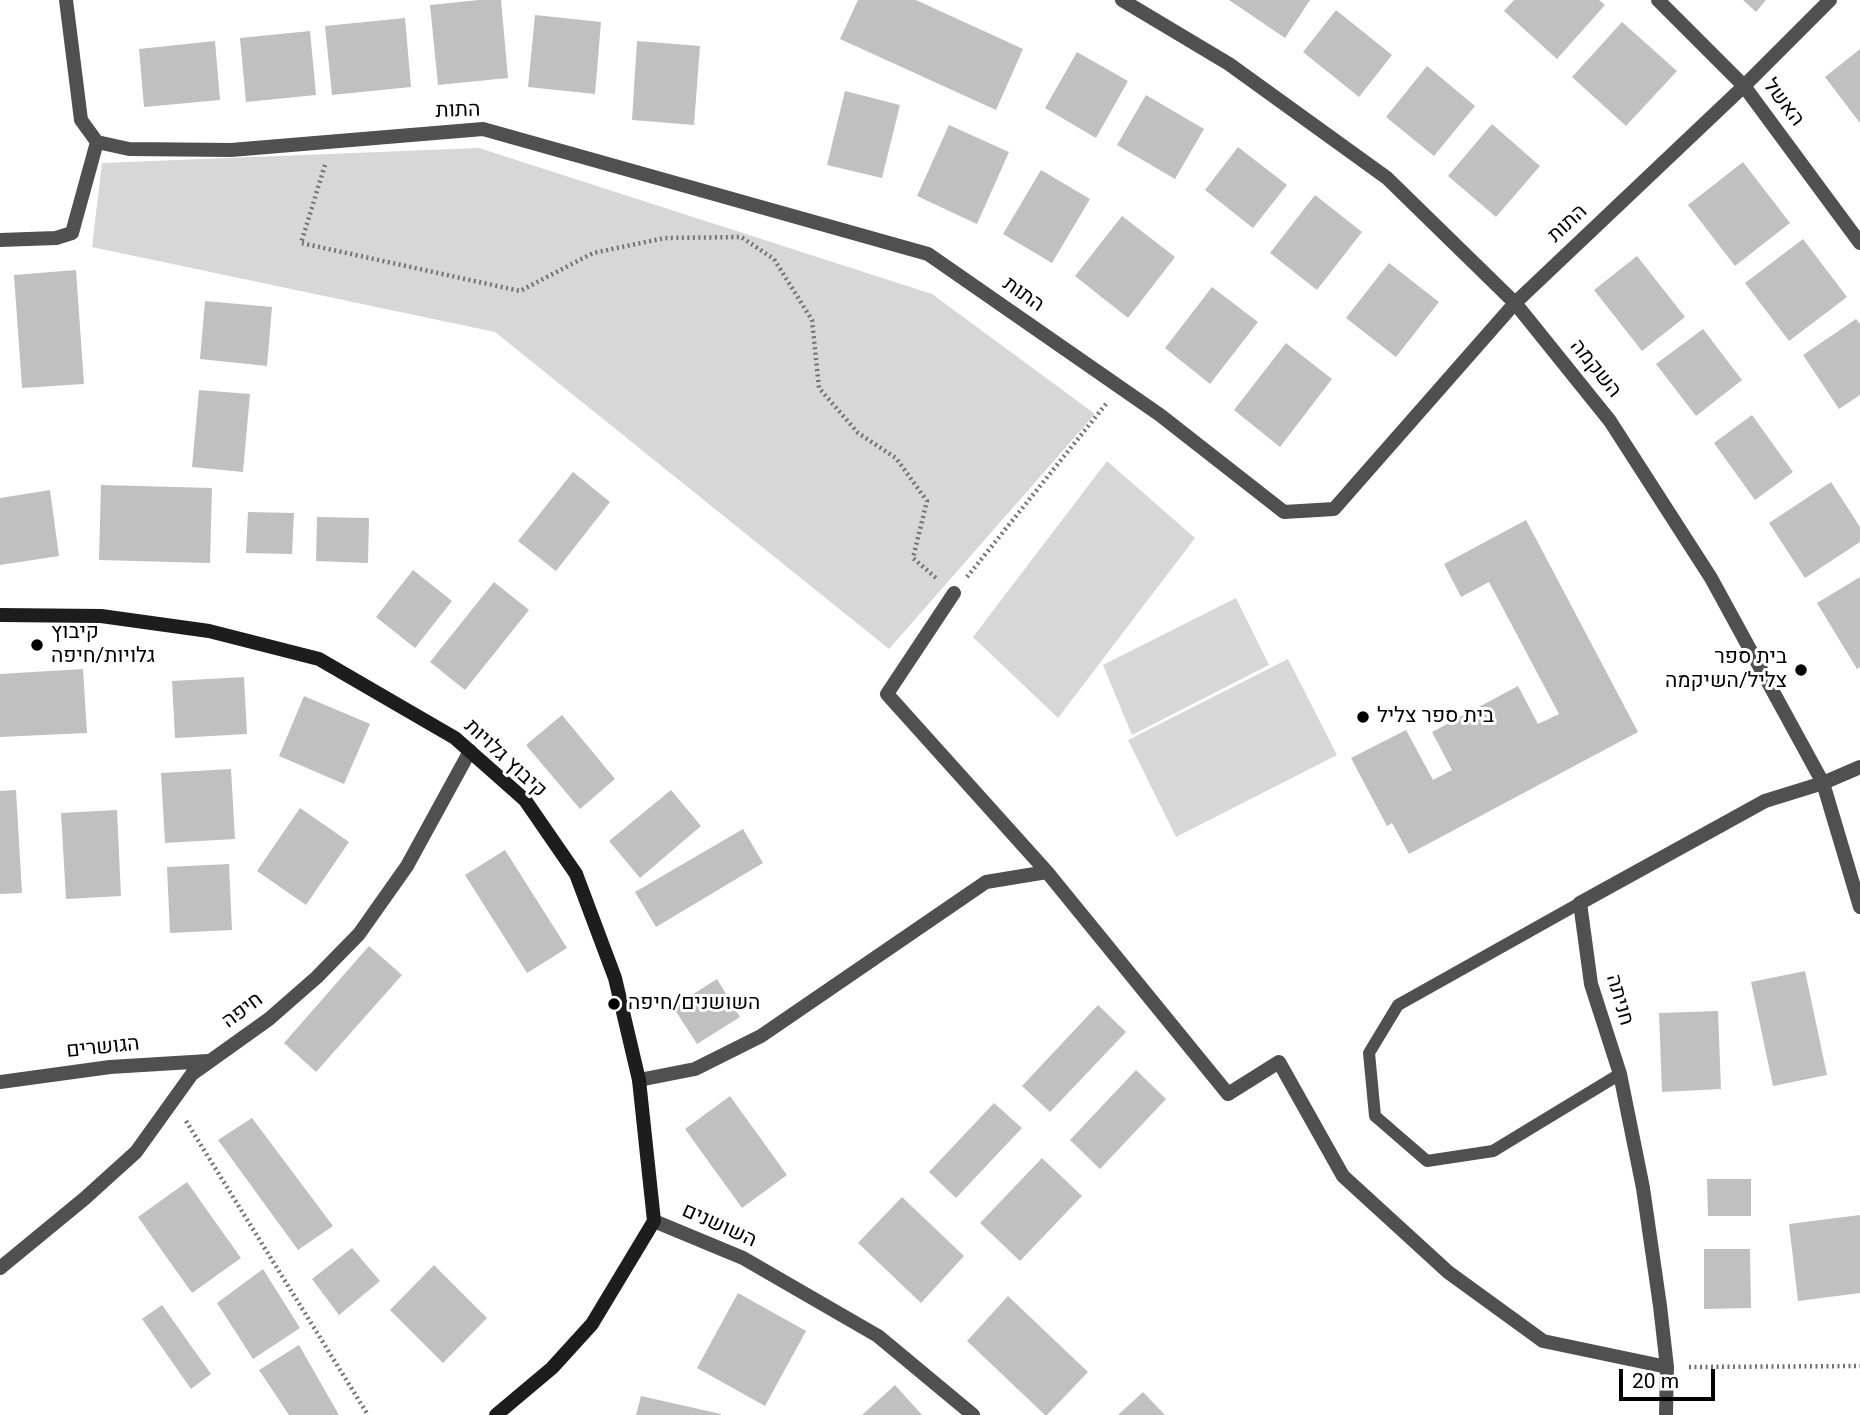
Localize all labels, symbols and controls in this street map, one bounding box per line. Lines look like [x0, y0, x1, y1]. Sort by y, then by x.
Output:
street label: האשל [1757, 74, 1809, 132]
street label: התות [435, 98, 481, 124]
street label: התות [1543, 200, 1593, 248]
street label: התות [997, 272, 1049, 318]
street label: השקמה [1564, 335, 1626, 403]
place label: קיבוץ גלויות/חיפה [51, 620, 155, 670]
marker: קיבוץ גלויות/חיפה [29, 637, 45, 653]
place label: בית ספר צליל/השיקמה [1665, 645, 1787, 695]
marker: בית ספר צליל/השיקמה [1793, 662, 1809, 678]
place label: בית ספר צליל [1377, 704, 1494, 730]
marker: בית ספר צליל [1355, 709, 1371, 725]
street label: קיבוץ גלויות [458, 714, 552, 804]
street label: חניתה [1600, 971, 1638, 1029]
street label: חיפה [218, 988, 268, 1034]
place label: השושנים/חיפה [628, 991, 760, 1017]
marker: השושנים/חיפה [606, 996, 622, 1012]
street label: הגושרים [65, 1032, 141, 1064]
street label: השושנים [678, 1198, 760, 1254]
scale bar [1622, 1356, 1718, 1400]
text: 20 m [1632, 1369, 1679, 1393]

